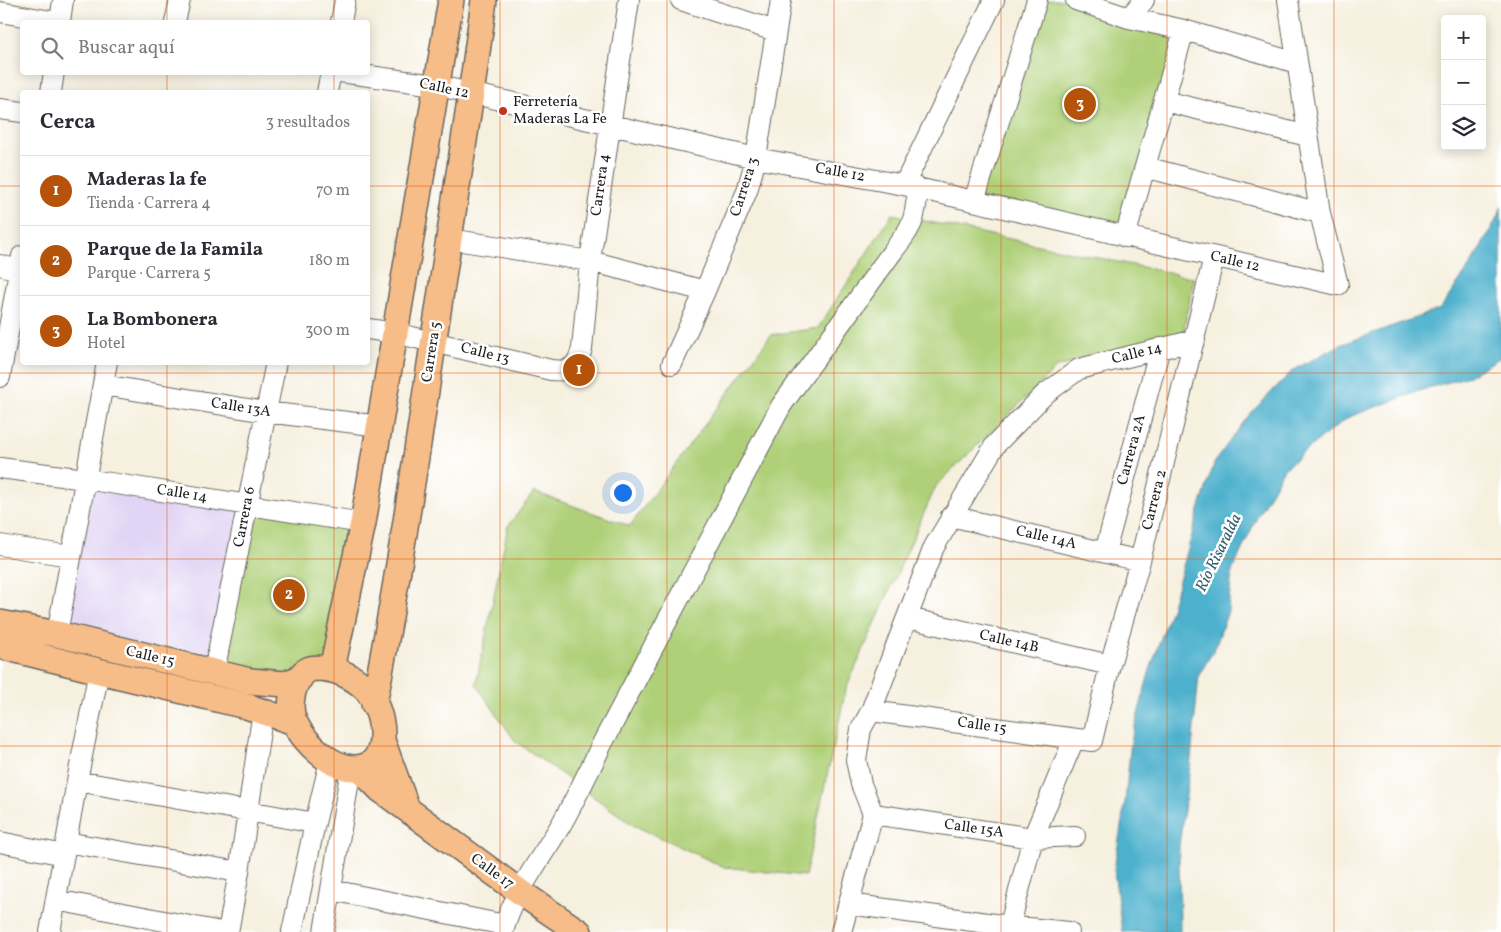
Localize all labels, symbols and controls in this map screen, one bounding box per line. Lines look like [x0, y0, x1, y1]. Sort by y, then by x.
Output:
map controls [1441, 15, 1486, 150]
button: + [1441, 15, 1486, 60]
search box [20, 20, 370, 75]
icon: search [38, 34, 66, 62]
text: Buscar aquí [78, 35, 175, 61]
button: − [1441, 60, 1486, 105]
street label: Calle 12 [417, 74, 471, 104]
pin: 3 [1064, 85, 1096, 123]
place label: Ferretería Maderas La Fe [513, 92, 607, 130]
marker: Ferretería Maderas La Fe [497, 105, 509, 117]
button: layers [1441, 105, 1486, 150]
text: Cerca [40, 108, 95, 137]
text: 3 resultados [266, 112, 350, 134]
street label: Carrera 4 [586, 152, 616, 217]
street label: Carrera 3 [726, 155, 764, 219]
street label: Calle 12 [813, 158, 867, 188]
text: Maderas la fe [87, 167, 207, 193]
text: 1 [53, 180, 59, 202]
text: 70 m [316, 180, 350, 202]
text: Tienda · Carrera 4 [87, 193, 211, 215]
text: Parque de la Famila [87, 237, 263, 263]
street label: Calle 12 [1208, 246, 1262, 278]
text: 2 [52, 250, 60, 272]
text: 180 m [309, 250, 350, 272]
text: Parque · Carrera 5 [87, 263, 211, 285]
text: La Bombonera [87, 307, 218, 333]
text: 3 [52, 320, 60, 342]
text: 300 m [305, 320, 350, 342]
street label: Carrera 5 [417, 320, 447, 384]
text: Hotel [87, 333, 125, 355]
street label: Calle 13 [458, 338, 512, 370]
street label: Calle 14 [1110, 338, 1164, 370]
pin: 1 [563, 351, 595, 389]
street label: Calle 13A [210, 393, 273, 423]
street label: Carrera 2A [1112, 412, 1152, 488]
street label: Carrera 2 [1137, 467, 1173, 533]
street label: Calle 14 [155, 480, 209, 508]
your location [610, 480, 636, 506]
street label: Carrera 6 [229, 485, 261, 549]
water label: Río Risaralda [1191, 510, 1247, 596]
street label: Calle 14A [1014, 521, 1079, 555]
pin: 2 [273, 576, 305, 614]
street label: Calle 14B [977, 625, 1041, 659]
street label: Calle 15 [124, 641, 176, 673]
street label: Calle 15 [956, 712, 1008, 740]
street label: Calle 15A [943, 814, 1006, 844]
street label: Calle 17 [466, 849, 518, 895]

